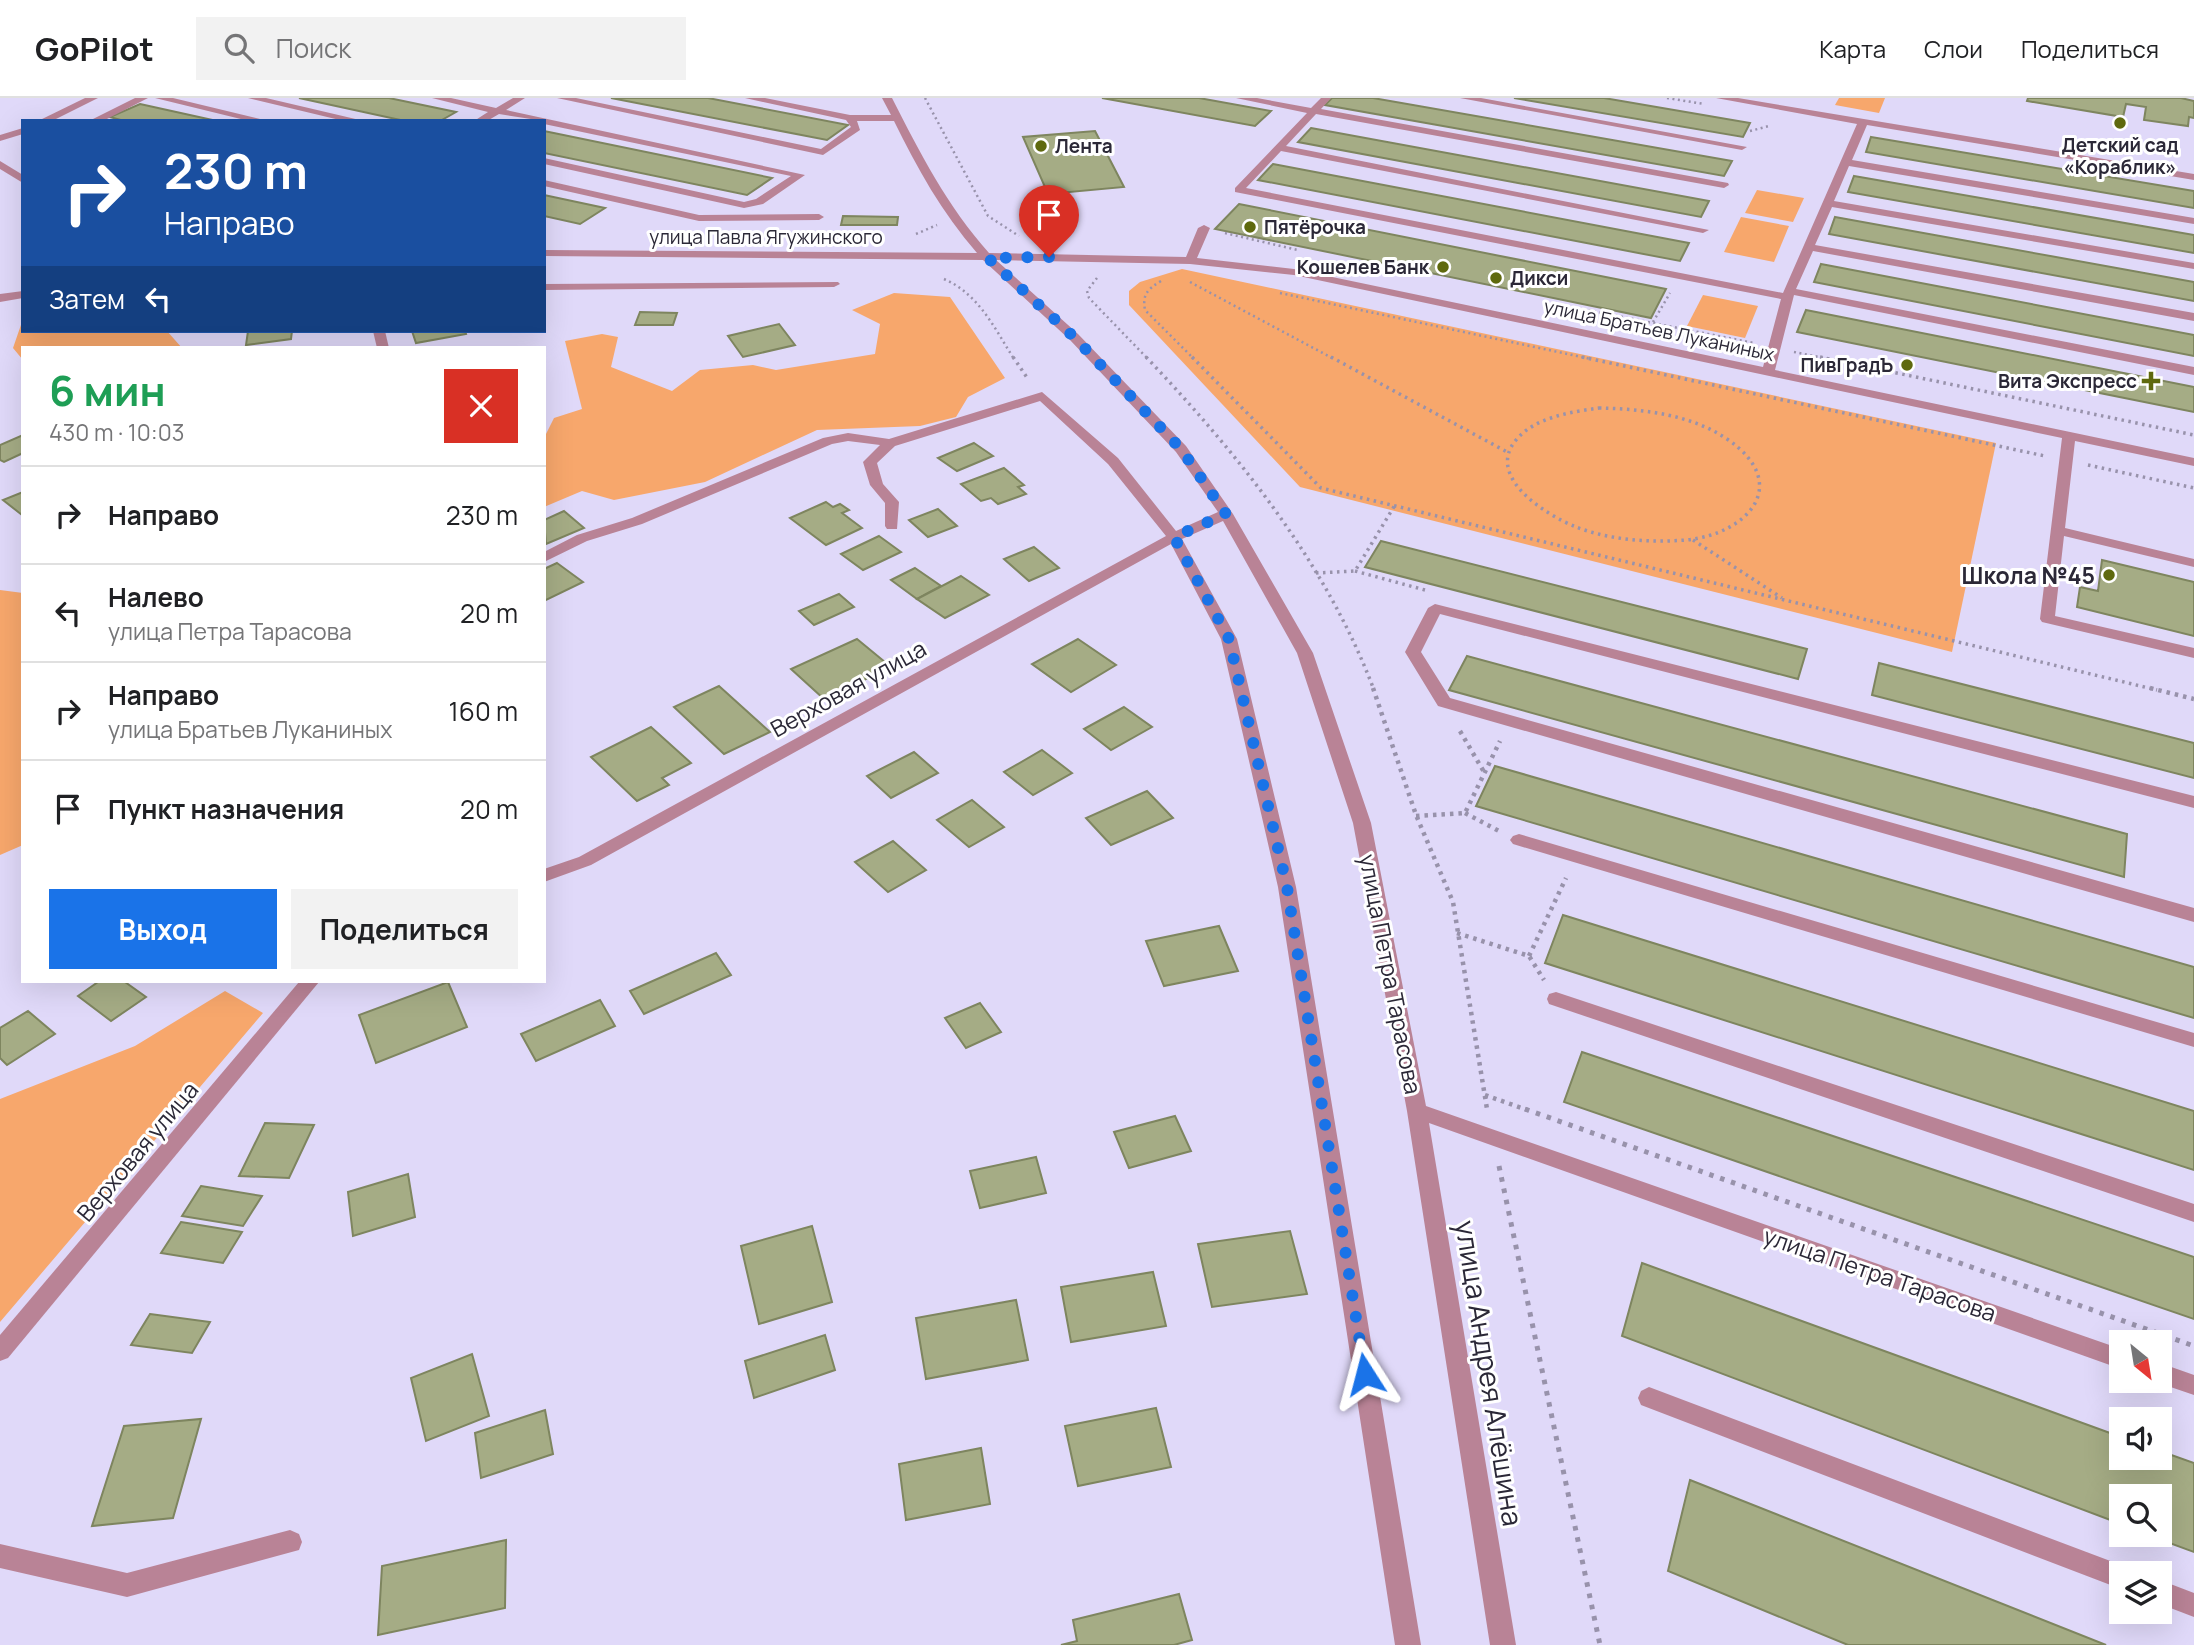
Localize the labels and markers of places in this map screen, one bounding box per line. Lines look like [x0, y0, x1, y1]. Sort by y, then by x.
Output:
marker: Детский сад «Кораблик» [2112, 115, 2128, 131]
place label: Детский сад «Кораблик» [2061, 132, 2179, 180]
place label: Лента [1055, 133, 1113, 159]
marker: Лента [1033, 138, 1049, 154]
pin [1019, 185, 1079, 257]
place label: Пятёрочка [1264, 214, 1366, 240]
marker: Пятёрочка [1242, 219, 1258, 235]
place label: Кошелев Банк [1297, 254, 1430, 280]
marker: Кошелев Банк [1435, 259, 1451, 275]
place label: Дикси [1510, 265, 1568, 291]
marker: Дикси [1488, 270, 1504, 286]
place label: ПивГрадЪ [1800, 352, 1893, 378]
marker: ПивГрадЪ [1899, 357, 1915, 373]
place label: Вита Экспресс [1998, 368, 2137, 394]
marker: Вита Экспресс [2143, 373, 2159, 389]
place label: Школа №45 [1962, 559, 2095, 591]
marker: Школа №45 [2101, 567, 2117, 583]

